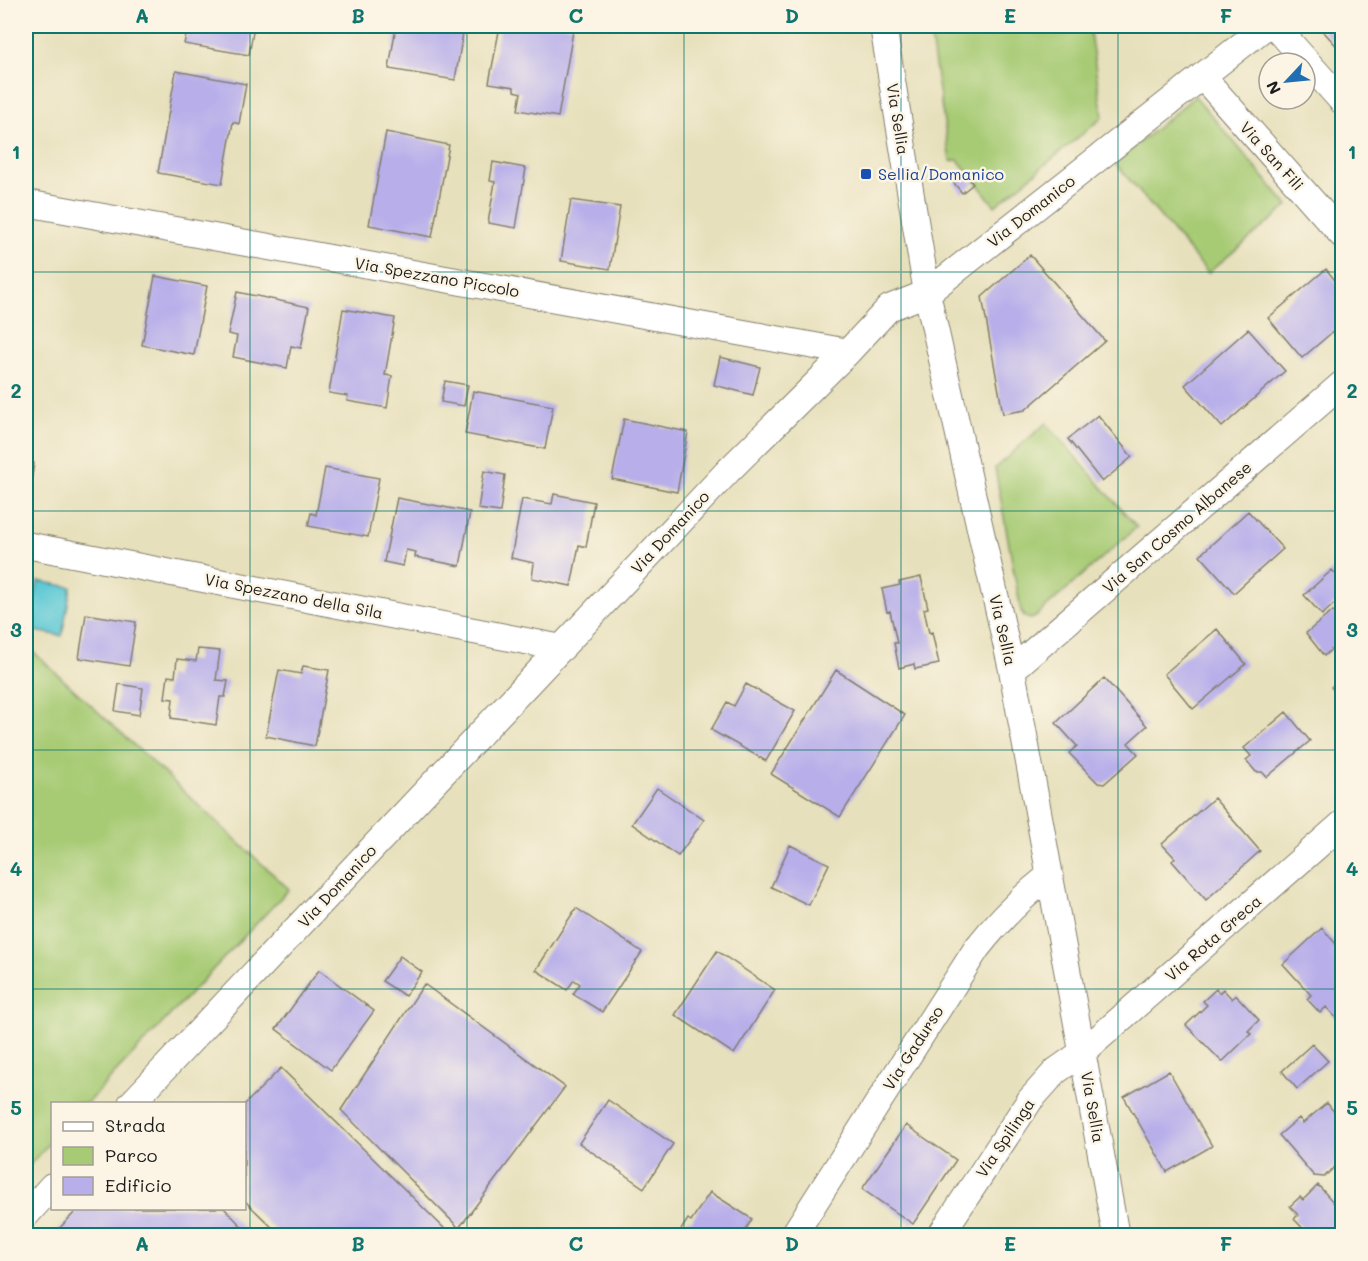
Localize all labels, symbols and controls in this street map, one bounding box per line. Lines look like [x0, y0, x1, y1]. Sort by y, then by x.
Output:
text: A [135, 2, 149, 28]
text: B [351, 2, 365, 28]
text: C [569, 2, 584, 28]
text: D [785, 2, 799, 28]
text: E [1004, 2, 1016, 28]
text: F [1220, 2, 1233, 28]
north arrow [1257, 51, 1317, 111]
text: N [1261, 78, 1285, 98]
street label: Via Sellia [882, 82, 915, 156]
street label: Via San Fili [1236, 117, 1309, 195]
text: 1 [12, 138, 20, 164]
text: 1 [1348, 138, 1356, 164]
place label: Sellia/Domanico [878, 163, 1004, 184]
marker: Sellia/Domanico [859, 167, 873, 181]
street label: Via Domanico [982, 170, 1079, 252]
street label: Via Spezzano Piccolo [353, 252, 521, 301]
text: 2 [10, 377, 22, 403]
text: 2 [1346, 377, 1358, 403]
street label: Via San Cosmo Albanese [1098, 456, 1256, 597]
street label: Via Domanico [626, 486, 714, 578]
street label: Via Spezzano della Sila [203, 568, 385, 623]
street label: Via Sellia [985, 592, 1022, 667]
text: 3 [10, 616, 22, 642]
text: 3 [1346, 616, 1358, 642]
street label: Via Domanico [293, 840, 381, 932]
text: 4 [10, 855, 23, 881]
text: 4 [1346, 855, 1359, 881]
street label: Via Rota Greca [1160, 890, 1265, 985]
street label: Via Gadurso [878, 1002, 948, 1094]
street label: Via Sellia [1077, 1070, 1110, 1144]
text: 5 [10, 1094, 22, 1120]
street label: Via Spilinga [970, 1094, 1039, 1181]
text: 5 [1346, 1094, 1358, 1120]
legend [51, 1102, 246, 1210]
text: Strada [105, 1113, 166, 1137]
text: Parco [105, 1143, 158, 1167]
text: Edificio [105, 1173, 172, 1197]
text: A [135, 1230, 149, 1256]
text: B [351, 1230, 365, 1256]
text: C [569, 1230, 584, 1256]
text: D [785, 1230, 799, 1256]
text: E [1004, 1230, 1016, 1256]
text: F [1220, 1230, 1233, 1256]

